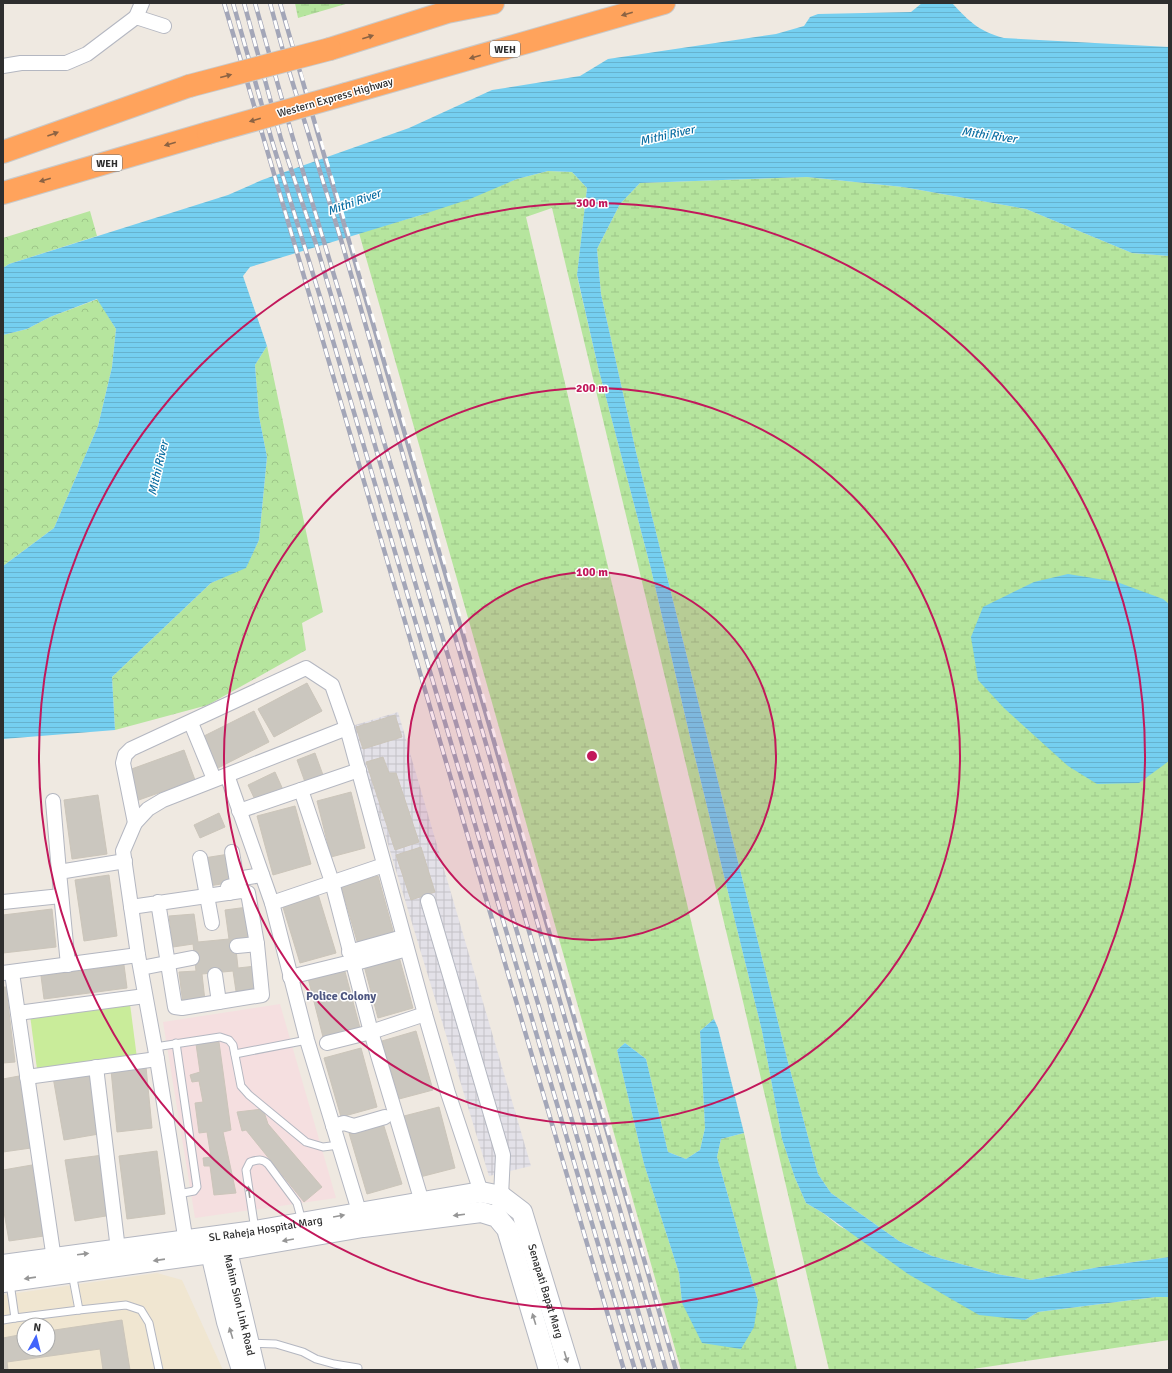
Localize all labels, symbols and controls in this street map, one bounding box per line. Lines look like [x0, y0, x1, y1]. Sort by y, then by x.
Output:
one-way arrow [620, 11, 632, 17]
one-way arrow [362, 34, 374, 40]
road number: WEH [490, 41, 520, 57]
one-way arrow [468, 54, 480, 60]
one-way arrow [220, 73, 233, 79]
street label: Western Express Highway [276, 74, 395, 120]
one-way arrow [249, 117, 261, 123]
water label: Mithi River [638, 122, 697, 149]
water label: Mithi River [960, 124, 1019, 147]
one-way arrow [47, 131, 59, 137]
one-way arrow [164, 141, 176, 147]
road number: WEH [92, 155, 122, 171]
one-way arrow [39, 177, 51, 183]
water label: Mithi River [325, 185, 384, 219]
text: 300 m [576, 196, 608, 211]
text: 200 m [576, 381, 608, 396]
water label: Mithi River [145, 438, 172, 497]
text: 100 m [576, 565, 608, 580]
centre of rings [585, 749, 599, 763]
district label: Police Colony [306, 989, 376, 1004]
one-way arrow [246, 1186, 252, 1198]
one-way arrow [453, 1212, 465, 1218]
street label: SL Raheja Hospital Marg [208, 1213, 324, 1244]
one-way arrow [333, 1213, 345, 1219]
one-way arrow [282, 1237, 295, 1243]
street label: Senapati Bapat Marg [525, 1242, 566, 1340]
one-way arrow [77, 1251, 89, 1257]
street label: Mahim Sion Link Road [221, 1253, 257, 1357]
one-way arrow [152, 1257, 165, 1263]
one-way arrow [24, 1275, 36, 1281]
one-way arrow [531, 1313, 537, 1325]
north arrow [16, 1317, 56, 1357]
text: N [33, 1321, 42, 1334]
one-way arrow [227, 1326, 233, 1338]
one-way arrow [563, 1351, 569, 1363]

